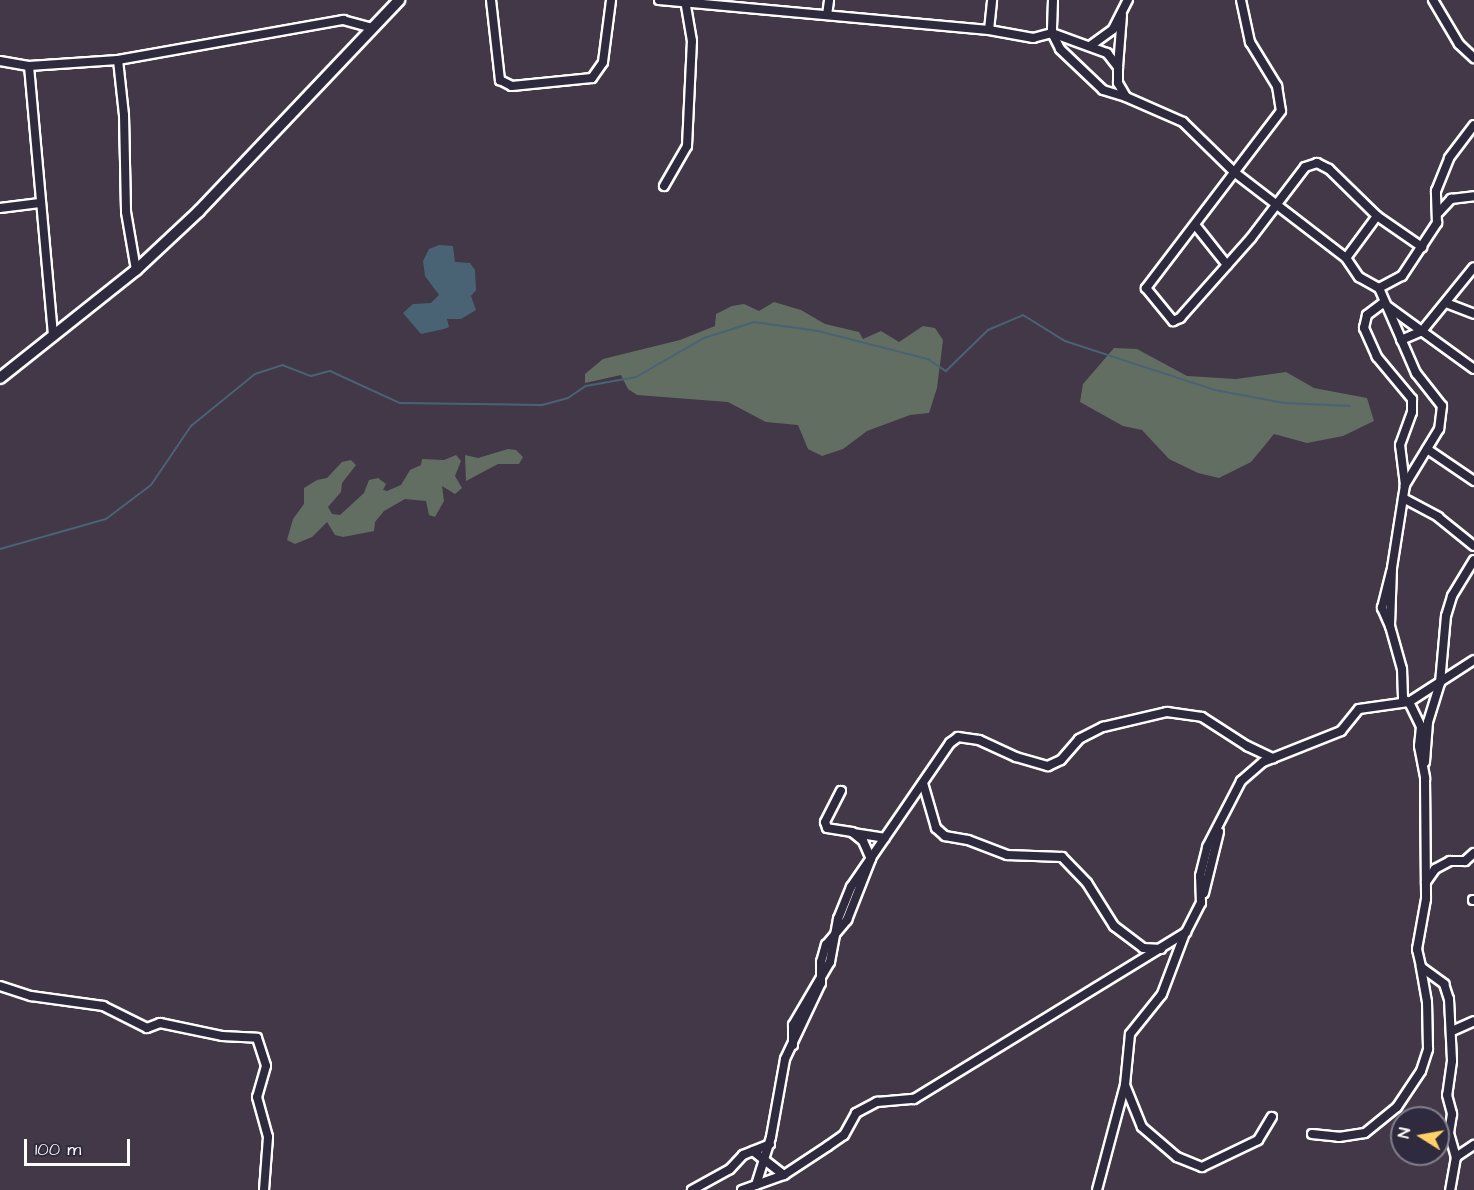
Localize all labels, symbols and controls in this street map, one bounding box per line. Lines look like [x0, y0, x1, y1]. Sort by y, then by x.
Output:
north arrow [1390, 1106, 1450, 1166]
text: N [1393, 1126, 1416, 1140]
scale bar [27, 1127, 134, 1165]
text: 100 m [35, 1137, 81, 1162]

